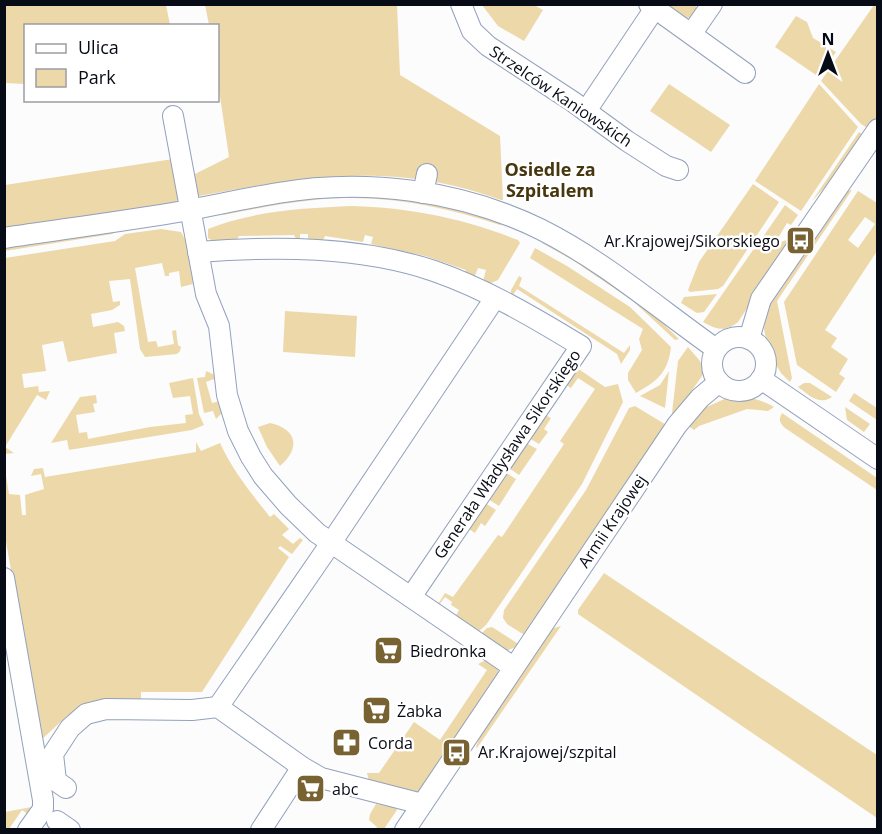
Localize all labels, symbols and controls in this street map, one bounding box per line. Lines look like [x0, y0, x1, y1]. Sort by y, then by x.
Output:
legend [24, 24, 219, 102]
north arrow [798, 24, 858, 84]
text: N [821, 28, 835, 50]
text: Ulica [78, 35, 119, 59]
street label: Strzelców Kaniowskich [485, 40, 637, 152]
text: Park [78, 65, 116, 89]
district label: Osiedle za Szpitalem [504, 157, 596, 202]
bus stop icon: Ar.Krajowej/Sikorskiego [785, 225, 817, 257]
place label: Ar.Krajowej/Sikorskiego [604, 230, 780, 252]
street label: Generała Władysława Sikorskiego [428, 345, 586, 563]
street label: Armii Krajowej [573, 470, 651, 572]
supermarket icon: Biedronka [373, 635, 405, 667]
place label: Biedronka [410, 640, 486, 662]
supermarket icon: Żabka [360, 695, 392, 727]
place label: Żabka [397, 700, 442, 722]
pharmacy icon: Corda [331, 727, 363, 759]
place label: Corda [368, 732, 413, 754]
bus stop icon: Ar.Krajowej/szpital [441, 736, 473, 768]
place label: Ar.Krajowej/szpital [478, 741, 617, 763]
supermarket icon: abc [295, 773, 327, 805]
place label: abc [332, 778, 359, 800]

